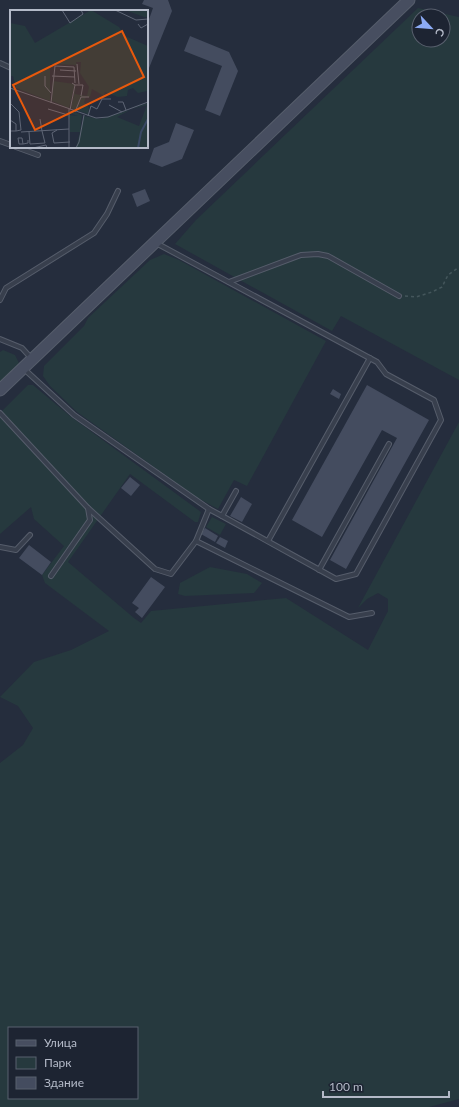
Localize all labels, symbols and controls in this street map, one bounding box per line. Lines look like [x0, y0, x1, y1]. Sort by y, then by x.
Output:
north arrow [411, 8, 451, 48]
inset map [10, 10, 148, 148]
text: С [433, 26, 448, 39]
legend [8, 1027, 138, 1099]
text: Улица [44, 1035, 77, 1050]
text: Парк [44, 1055, 72, 1070]
scale bar [323, 1073, 449, 1099]
text: Здание [44, 1075, 84, 1090]
text: 100 m [329, 1079, 363, 1094]

